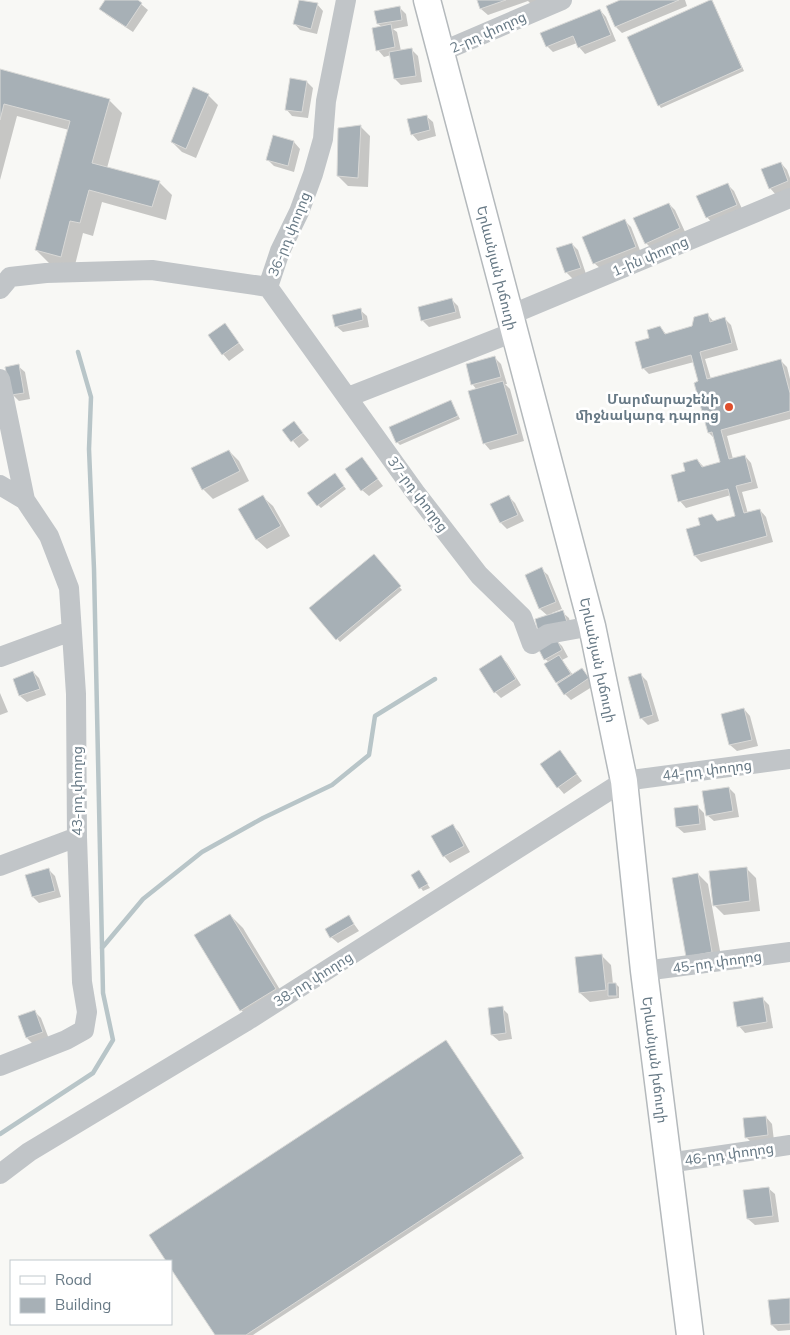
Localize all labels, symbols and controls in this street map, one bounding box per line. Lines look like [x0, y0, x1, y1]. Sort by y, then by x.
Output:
street label: 2-րդ փողոց [447, 7, 529, 57]
street label: 36-րդ փողոց [264, 189, 314, 279]
street label: Երևանյան խճուղի [473, 204, 521, 332]
street label: 1-ին փողոց [609, 232, 691, 280]
place label: Մարմարաշենի միջնակարգ դպրոց [575, 390, 719, 424]
marker: Մարմարաշենի միջնակարգ դպրոց [723, 401, 735, 413]
street label: 37-րդ փողոց [384, 453, 452, 535]
street label: Երևանյան խճուղի [576, 596, 620, 724]
street label: 43-րդ փողոց [68, 746, 86, 836]
street label: 44-րդ փողոց [661, 756, 753, 784]
street label: 45-րդ փողոց [671, 947, 763, 977]
street label: 38-րդ փողոց [270, 948, 356, 1010]
street label: Երևանյան խճուղի [638, 996, 672, 1124]
street label: 46-րդ փողոց [683, 1139, 775, 1169]
legend [10, 1260, 172, 1325]
text: Road [55, 1270, 92, 1289]
text: Building [55, 1295, 111, 1314]

